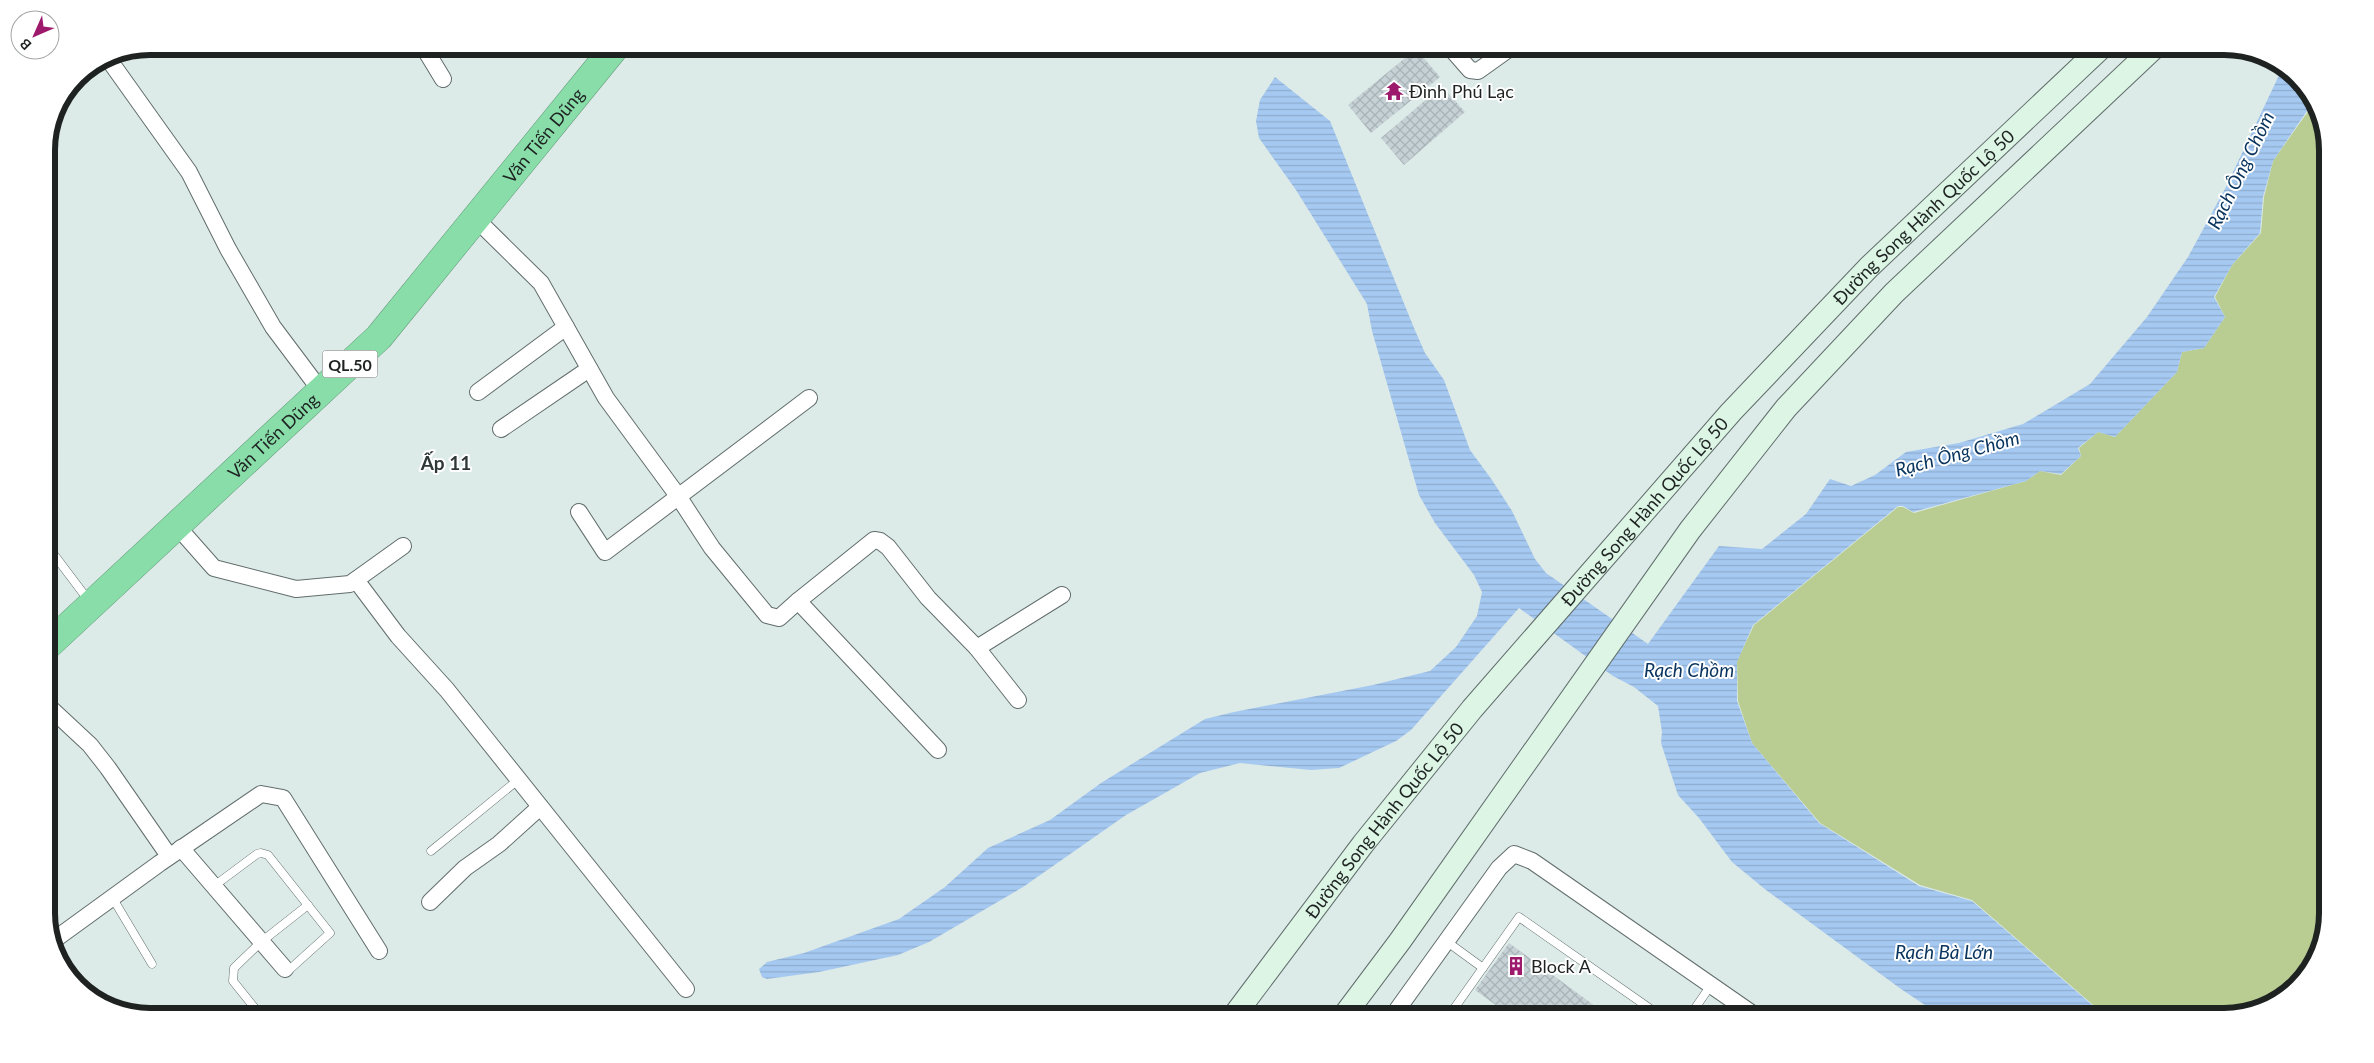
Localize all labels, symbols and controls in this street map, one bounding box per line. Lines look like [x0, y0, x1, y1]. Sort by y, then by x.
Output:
north arrow [10, 10, 60, 60]
text: B [16, 35, 35, 54]
temple icon: Đình Phú Lạc [1383, 80, 1405, 102]
place label: Đình Phú Lạc [1409, 80, 1514, 102]
street label: Văn Tiến Dũng [498, 83, 588, 187]
water label: Rạch Ông Chồm [2202, 107, 2278, 233]
street label: Đường Song Hành Quốc Lộ 50 [1828, 125, 2019, 309]
road number: QL.50 [322, 350, 378, 378]
street label: Văn Tiến Dũng [223, 388, 323, 483]
street label: Đường Song Hành Quốc Lộ 50 [1556, 413, 1732, 610]
water label: Rạch Ông Chồm [1892, 425, 2022, 481]
district label: Ấp 11 [420, 451, 471, 474]
water label: Rạch Chồm [1644, 658, 1734, 681]
street label: Đường Song Hành Quốc Lộ 50 [1300, 718, 1468, 923]
water label: Rạch Bà Lớn [1895, 940, 1993, 963]
building icon: Block A [1505, 955, 1527, 977]
place label: Block A [1531, 955, 1592, 977]

